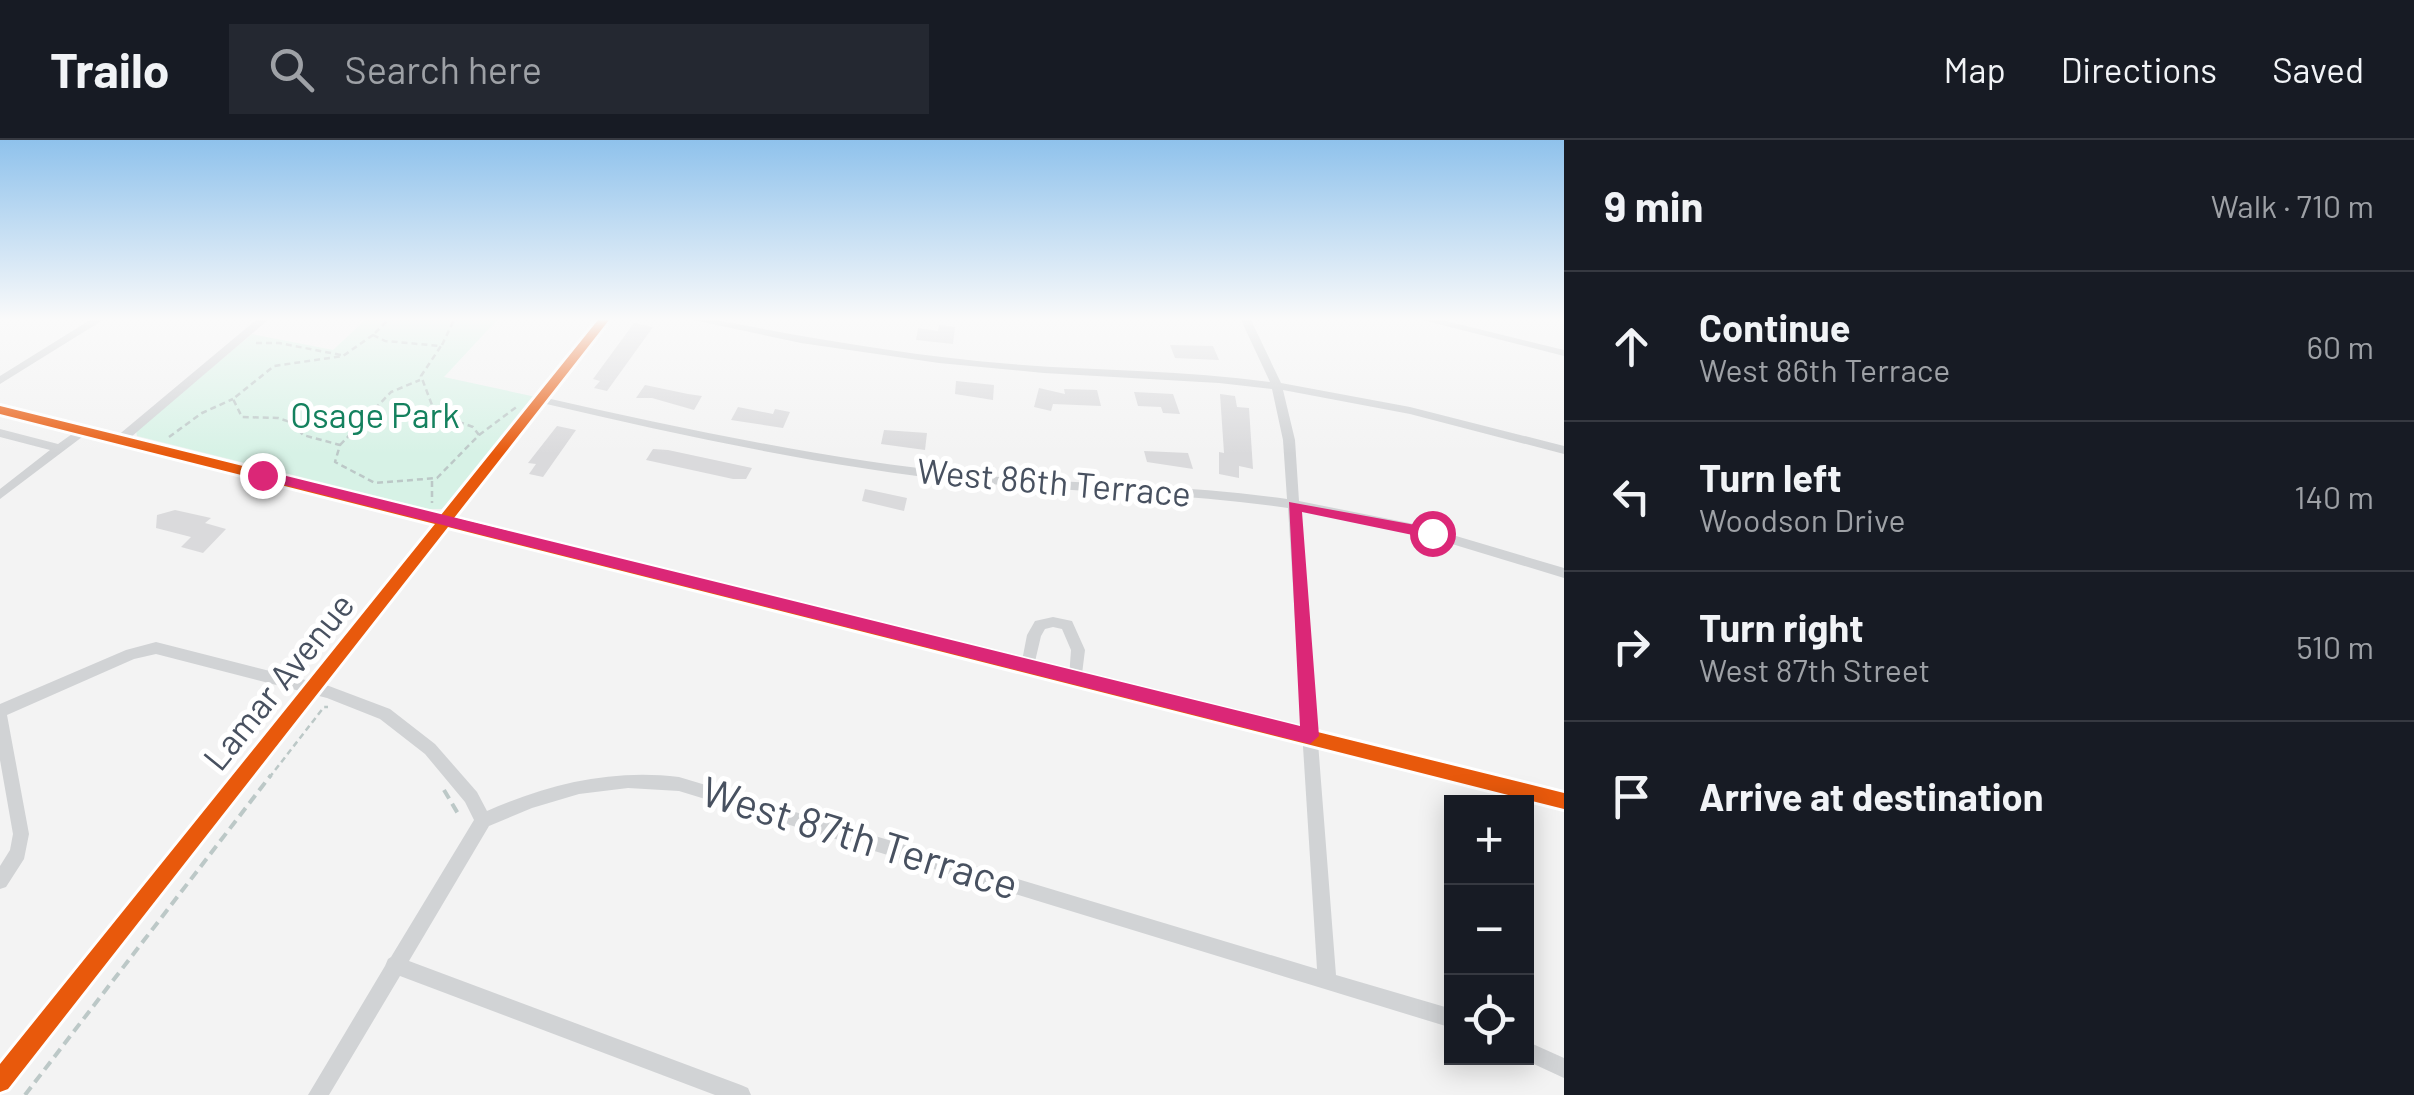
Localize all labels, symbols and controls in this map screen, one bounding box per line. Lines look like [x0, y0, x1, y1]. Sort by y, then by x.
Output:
search box [229, 24, 929, 114]
text: Trailo [50, 40, 169, 98]
icon: search [264, 42, 319, 97]
text: Search here [344, 46, 542, 92]
text: Map [1944, 48, 2006, 90]
text: Directions [2061, 48, 2217, 90]
text: Saved [2272, 48, 2364, 90]
text: 9 min [1604, 180, 1703, 230]
text: Walk · 710 m [2211, 186, 2374, 224]
text: Continue [1699, 304, 1850, 350]
icon: ahead [1604, 319, 1659, 374]
text: 60 m [2307, 327, 2374, 365]
text: West 86th Terrace [1699, 350, 1950, 388]
park label: Osage Park [290, 393, 460, 435]
street label: West 86th Terrace [915, 448, 1193, 514]
route end [240, 453, 286, 499]
text: Turn left [1699, 454, 1842, 500]
icon: left [1604, 469, 1659, 524]
text: 140 m [2294, 477, 2374, 515]
text: Woodson Drive [1699, 500, 1906, 538]
route start [1410, 511, 1456, 557]
street label: Lamar Avenue [193, 584, 362, 778]
text: Turn right [1699, 604, 1864, 650]
icon: right [1604, 619, 1659, 674]
text: 510 m [2296, 627, 2374, 665]
text: West 87th Street [1699, 650, 1930, 688]
street label: West 87th Terrace [696, 764, 1025, 908]
icon: arrive [1604, 769, 1659, 824]
text: Arrive at destination [1699, 773, 2044, 819]
map controls [1444, 795, 1534, 1065]
button: + [1444, 795, 1534, 885]
button: − [1444, 885, 1534, 975]
button: locate [1444, 975, 1534, 1065]

